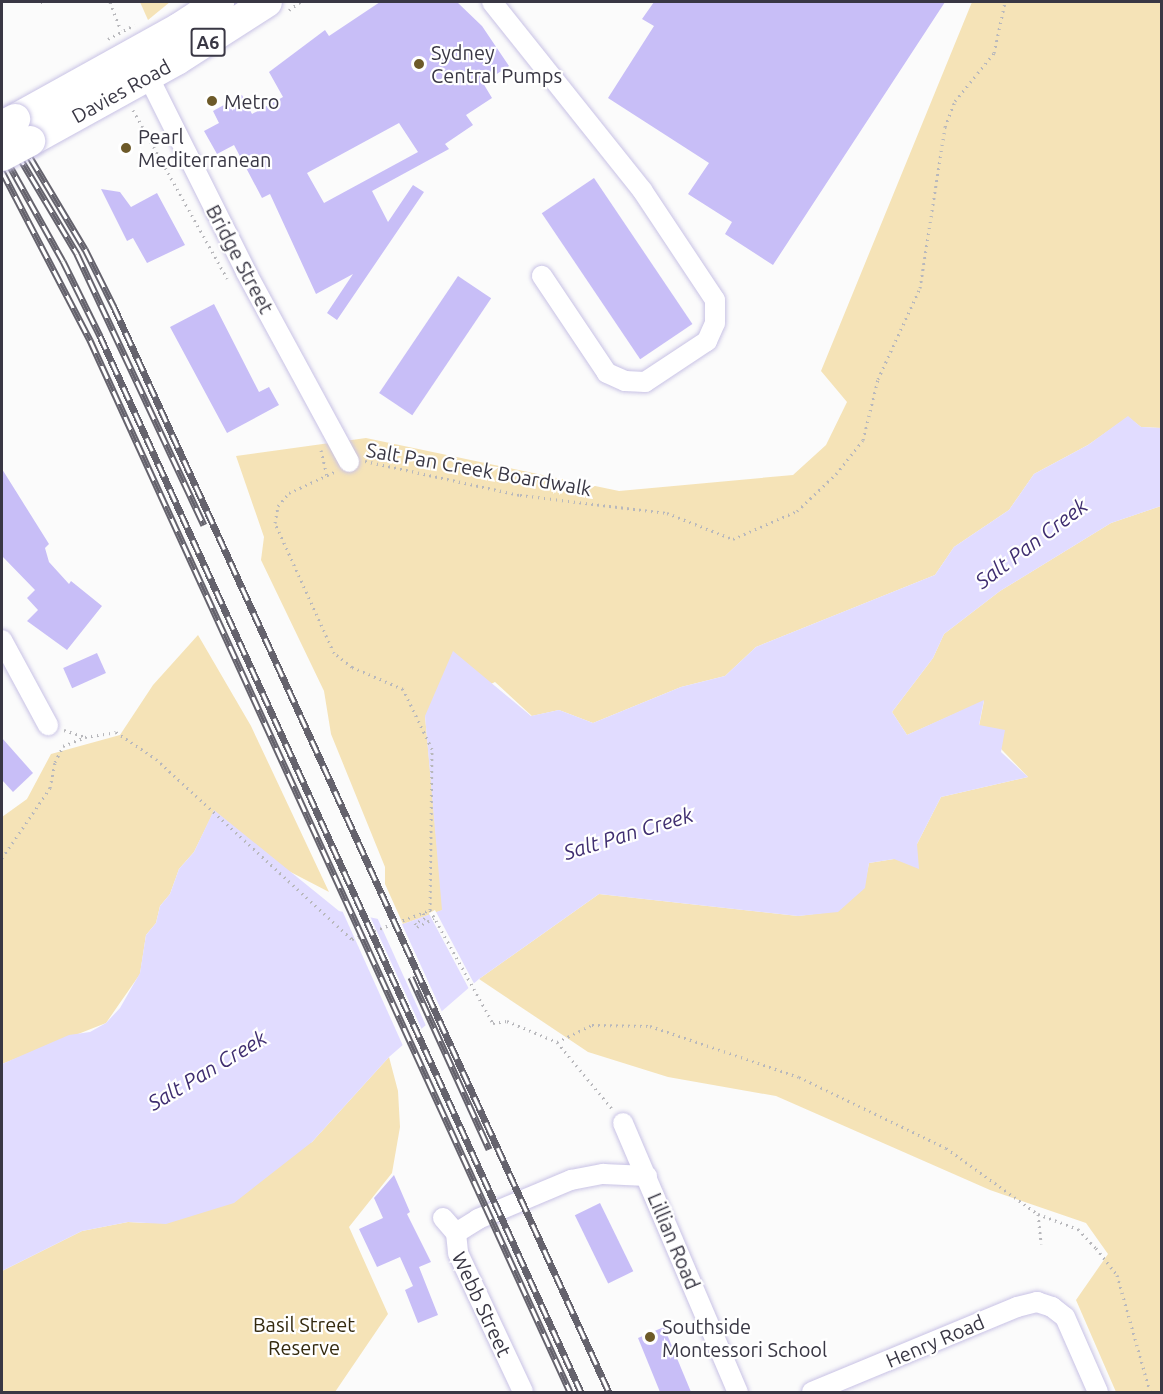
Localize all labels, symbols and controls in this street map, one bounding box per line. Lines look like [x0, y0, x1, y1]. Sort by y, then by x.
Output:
road number: A6 [190, 27, 226, 57]
place label: Sydney Central Pumps [431, 40, 562, 87]
street label: Davies Road [67, 54, 175, 128]
marker: Sydney Central Pumps [412, 57, 426, 71]
place label: Metro [224, 89, 280, 113]
marker: Metro [205, 94, 219, 108]
place label: Pearl Mediterranean [138, 124, 271, 171]
marker: Pearl Mediterranean [119, 141, 133, 155]
street label: Bridge Street [201, 200, 279, 318]
street label: Salt Pan Creek Boardwalk [365, 437, 593, 501]
water label: Salt Pan Creek [970, 493, 1092, 593]
water label: Salt Pan Creek [560, 801, 696, 865]
water label: Salt Pan Creek [143, 1025, 271, 1115]
street label: Lillian Road [643, 1189, 705, 1293]
street label: Webb Street [447, 1248, 517, 1360]
street label: Henry Road [882, 1309, 988, 1373]
park label: Basil Street Reserve [253, 1313, 355, 1360]
place label: Southside Montessori School [662, 1314, 827, 1361]
marker: Southside Montessori School [643, 1330, 657, 1344]

